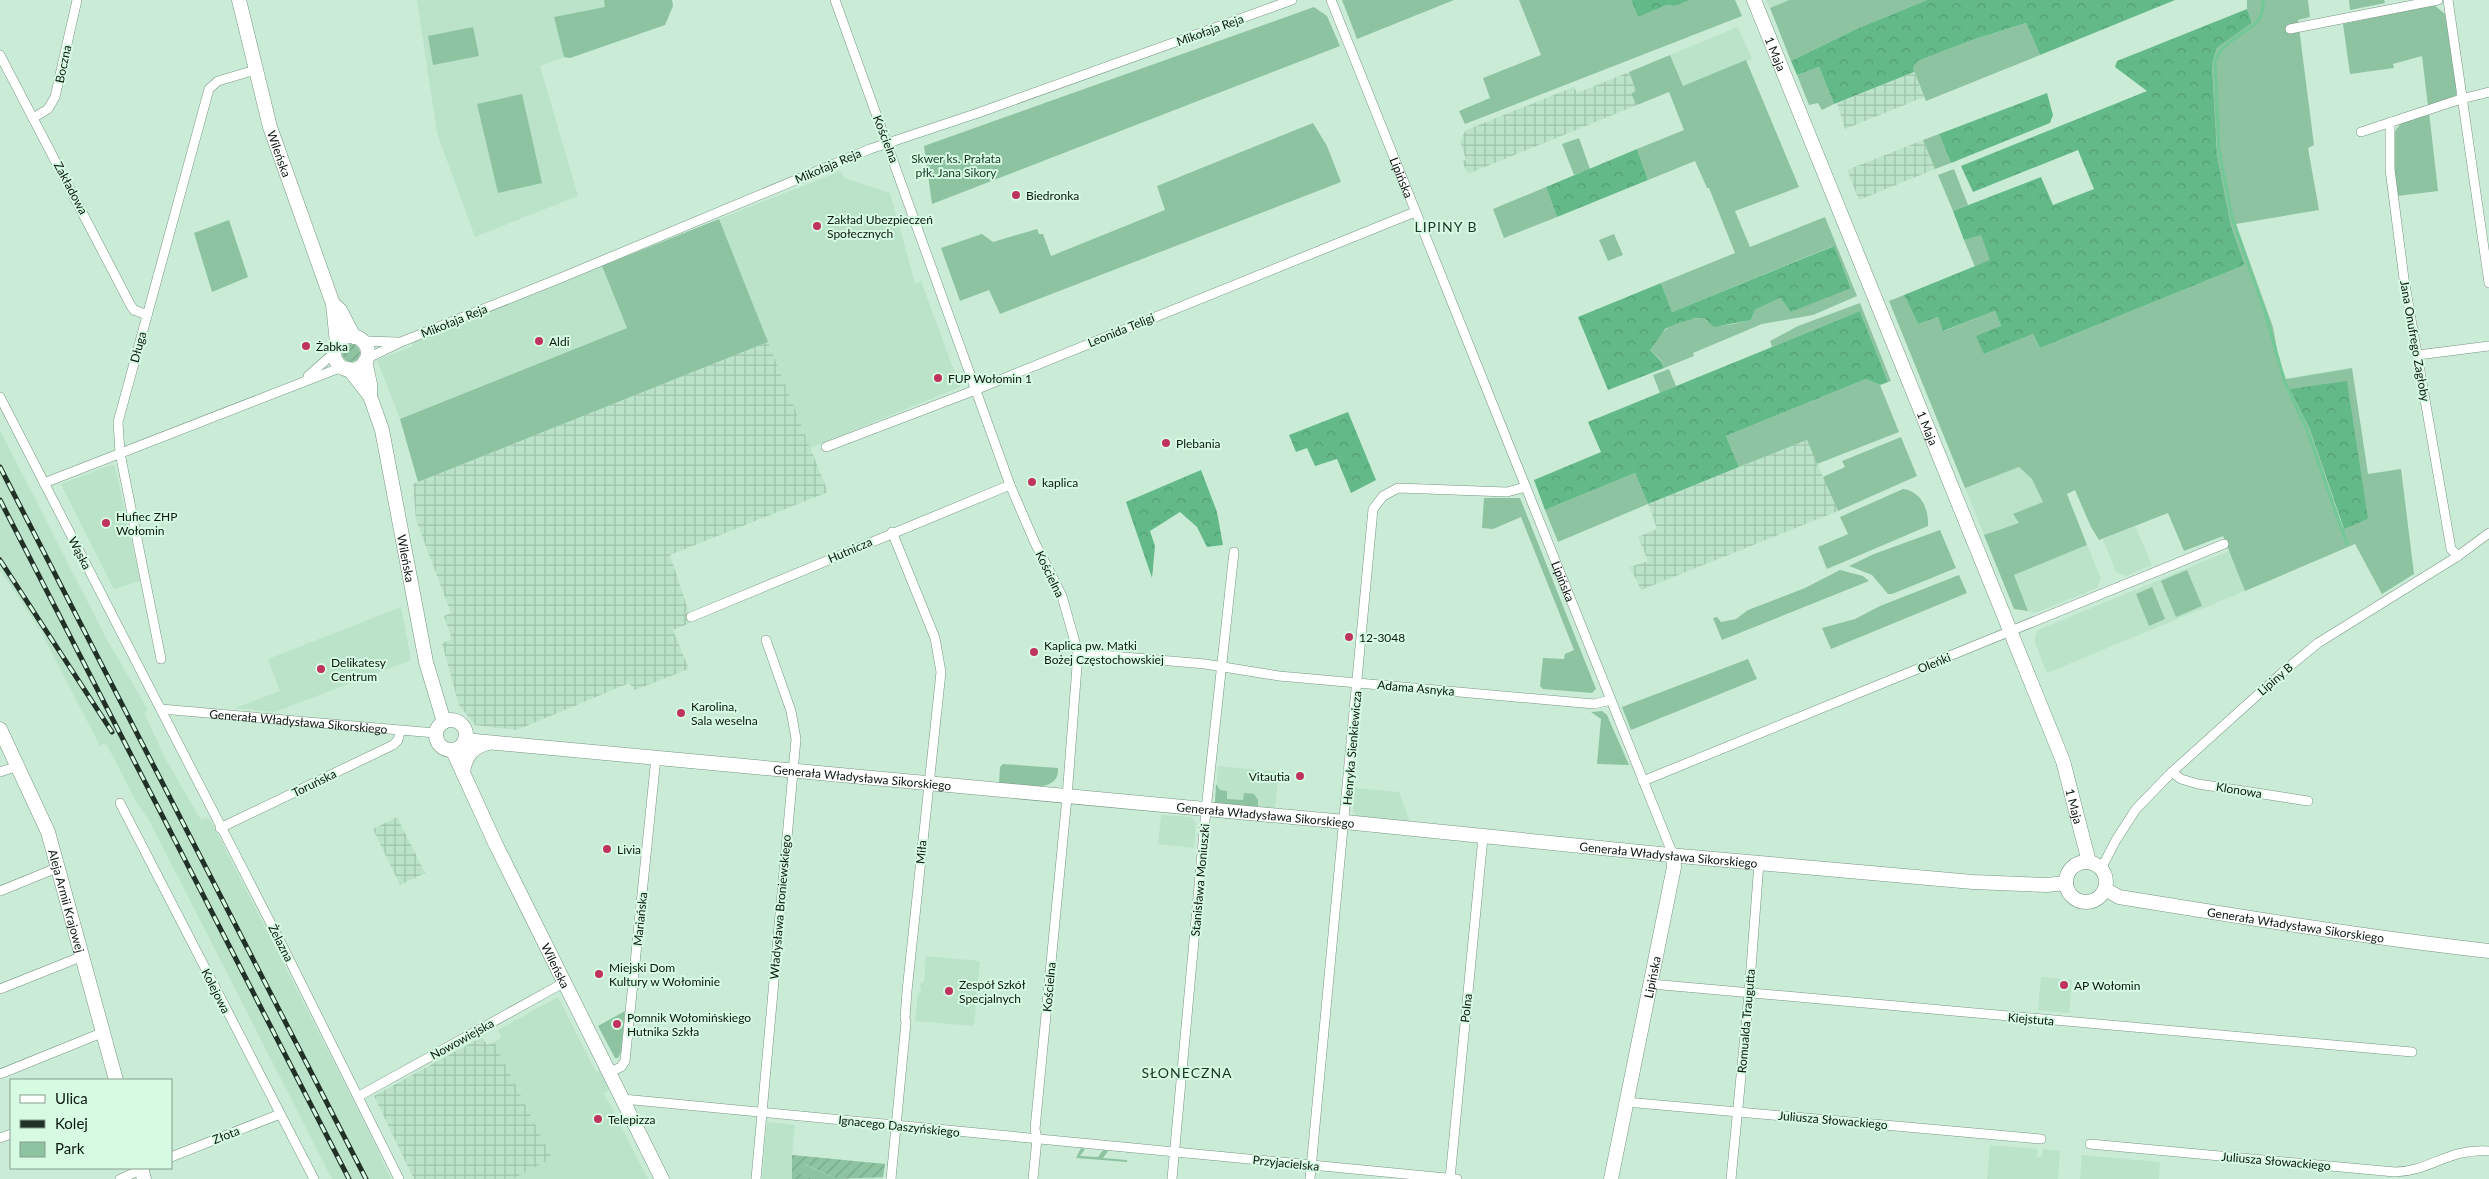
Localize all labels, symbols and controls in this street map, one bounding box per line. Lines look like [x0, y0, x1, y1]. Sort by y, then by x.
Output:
street label: Mikołaja Reja [1174, 11, 1246, 49]
street label: 1 Maja [1762, 34, 1790, 73]
street label: Boczna [52, 44, 74, 84]
street label: Kościelna [870, 113, 902, 165]
street label: Wileńska [264, 128, 295, 179]
street label: Mikołaja Reja [793, 145, 863, 187]
park label: Skwer ks. Prałata płk. Jana Sikory [911, 151, 1001, 180]
street label: Lipińska [1387, 155, 1417, 200]
street label: Zakładowa [51, 159, 91, 217]
place label: Biedronka [1026, 188, 1079, 203]
marker: Biedronka [1010, 189, 1022, 201]
place label: Zakład Ubezpieczeń Społecznych [827, 212, 933, 241]
district label: LIPINY B [1415, 218, 1477, 235]
marker: Zakład Ubezpieczeń Społecznych [811, 220, 823, 232]
street label: Jana Onufrego Zagłoby [2397, 279, 2433, 404]
street label: Mikołaja Reja [419, 301, 489, 341]
street label: Leonida Teligi [1085, 310, 1157, 350]
street label: Długa [127, 330, 149, 364]
place label: Aldi [549, 334, 570, 349]
marker: Aldi [533, 335, 545, 347]
place label: Żabka [316, 339, 348, 354]
marker: Żabka [300, 340, 312, 352]
place label: FUP Wołomin 1 [948, 371, 1032, 386]
marker: FUP Wołomin 1 [932, 372, 944, 384]
street label: 1 Maja [1914, 409, 1942, 448]
place label: Plebania [1176, 436, 1221, 451]
marker: Plebania [1160, 437, 1172, 449]
place label: kaplica [1042, 475, 1078, 490]
marker: kaplica [1026, 476, 1038, 488]
place label: Hufiec ZHP Wołomin [116, 509, 177, 538]
marker: Hufiec ZHP Wołomin [100, 517, 112, 529]
street label: Wileńska [394, 533, 418, 584]
street label: Wąska [65, 534, 95, 572]
street label: Hutnicza [826, 534, 874, 566]
street label: Kościelna [1032, 548, 1068, 600]
street label: Lipińska [1549, 559, 1578, 604]
place label: 12-3048 [1359, 630, 1405, 645]
marker: 12-3048 [1343, 631, 1355, 643]
place label: Kaplica pw. Matki Bożej Częstochowskiej [1044, 638, 1164, 667]
marker: Kaplica pw. Matki Bożej Częstochowskiej [1028, 646, 1040, 658]
street label: Oleńki [1915, 650, 1953, 676]
place label: Delikatesy Centrum [331, 655, 387, 684]
street label: Lipiny B [2254, 659, 2296, 698]
marker: Delikatesy Centrum [315, 663, 327, 675]
street label: Adama Asnyka [1377, 677, 1455, 699]
street label: Henryka Sienkiewicza [1340, 690, 1364, 806]
place label: Karolina, Sala weselna [691, 699, 758, 728]
street label: Generała Władysława Sikorskiego [209, 706, 388, 736]
marker: Karolina, Sala weselna [675, 707, 687, 719]
street label: Generała Władysława Sikorskiego [773, 761, 952, 793]
street label: Toruńska [289, 766, 339, 800]
place label: Vitautia [1249, 769, 1290, 784]
marker: Vitautia [1294, 770, 1306, 782]
street label: Klonowa [2215, 779, 2263, 801]
street label: 1 Maja [2063, 787, 2086, 825]
street label: Generała Władysława Sikorskiego [1176, 799, 1356, 830]
street label: Stanisława Moniuszki [1188, 823, 1212, 937]
street label: Władysława Broniewskiego [766, 834, 794, 980]
street label: Generała Władysława Sikorskiego [1579, 838, 1758, 870]
street label: Miła [912, 840, 930, 864]
place label: Livia [617, 842, 641, 857]
marker: Livia [601, 843, 613, 855]
street label: Aleja Armii Krajowej [46, 848, 88, 954]
street label: Mariańska [630, 891, 650, 947]
street label: Generała Władysława Sikorskiego [2206, 904, 2385, 945]
street label: Żelazna [265, 922, 297, 964]
street label: Wileńska [538, 941, 573, 991]
street label: Lipińska [1640, 955, 1663, 999]
place label: Miejski Dom Kultury w Wołominie [609, 960, 720, 989]
street label: Kościelna [1039, 961, 1059, 1013]
street label: Kolejowa [198, 966, 234, 1016]
marker: Miejski Dom Kultury w Wołominie [593, 968, 605, 980]
street label: Romualda Traugutta [1734, 968, 1758, 1074]
place label: Zespół Szkół Specjalnych [959, 977, 1026, 1006]
place label: AP Wołomin [2074, 978, 2140, 993]
marker: AP Wołomin [2058, 979, 2070, 991]
marker: Zespół Szkół Specjalnych [943, 985, 955, 997]
street label: Polna [1457, 993, 1475, 1023]
place label: Pomnik Wołomińskiego Hutnika Szkła [627, 1010, 751, 1039]
street label: Kiejstuta [2007, 1010, 2055, 1029]
street label: Nowowiejska [428, 1015, 497, 1063]
marker: Pomnik Wołomińskiego Hutnika Szkła [611, 1018, 623, 1030]
district label: SŁONECZNA [1141, 1064, 1233, 1081]
legend [10, 1079, 172, 1169]
text: Ulica [55, 1089, 88, 1107]
street label: Juliusza Słowackiego [1778, 1108, 1889, 1132]
place label: Telepizza [608, 1112, 656, 1127]
street label: Ignacego Daszyńskiego [838, 1112, 961, 1140]
marker: Telepizza [592, 1113, 604, 1125]
text: Kolej [55, 1114, 88, 1132]
street label: Złota [210, 1123, 242, 1147]
text: Park [55, 1139, 85, 1157]
street label: Juliusza Słowackiego [2221, 1149, 2332, 1173]
street label: Przyjacielska [1252, 1152, 1320, 1174]

